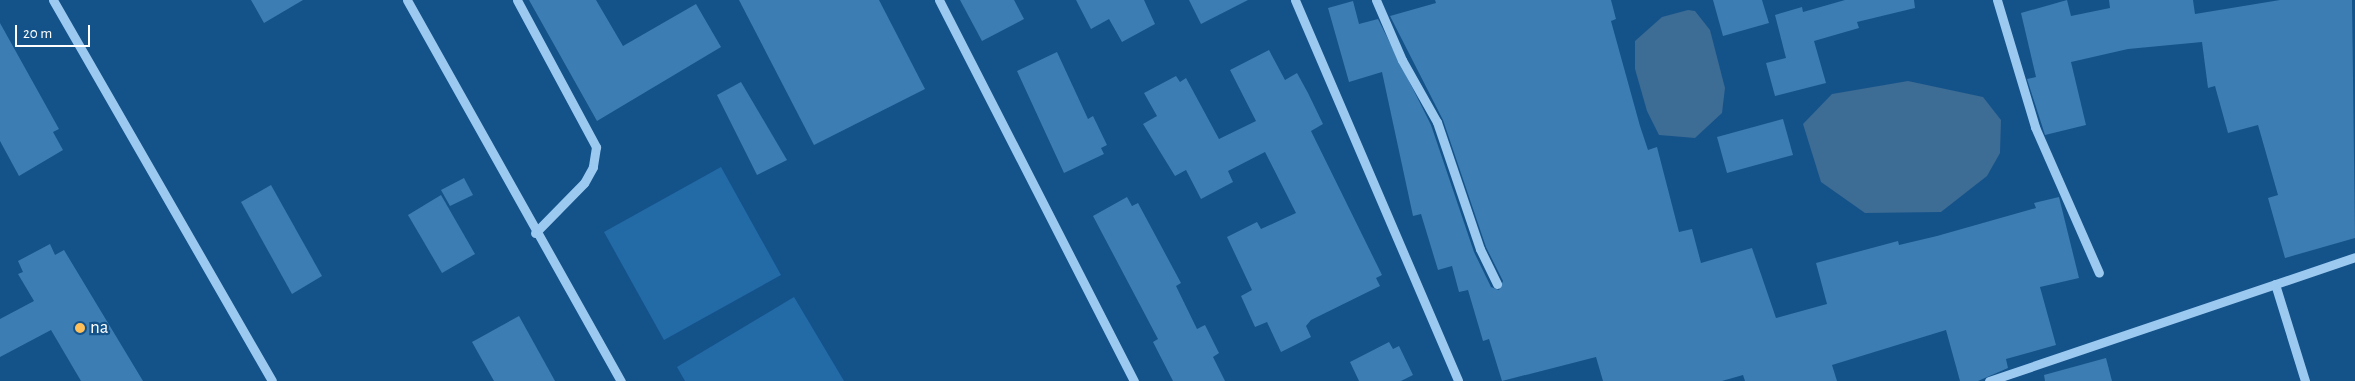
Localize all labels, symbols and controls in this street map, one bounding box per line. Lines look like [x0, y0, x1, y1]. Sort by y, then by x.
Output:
scale bar [18, 15, 92, 47]
text: 20 m [23, 26, 52, 41]
place label: na [90, 317, 109, 339]
marker: na [74, 322, 86, 334]

